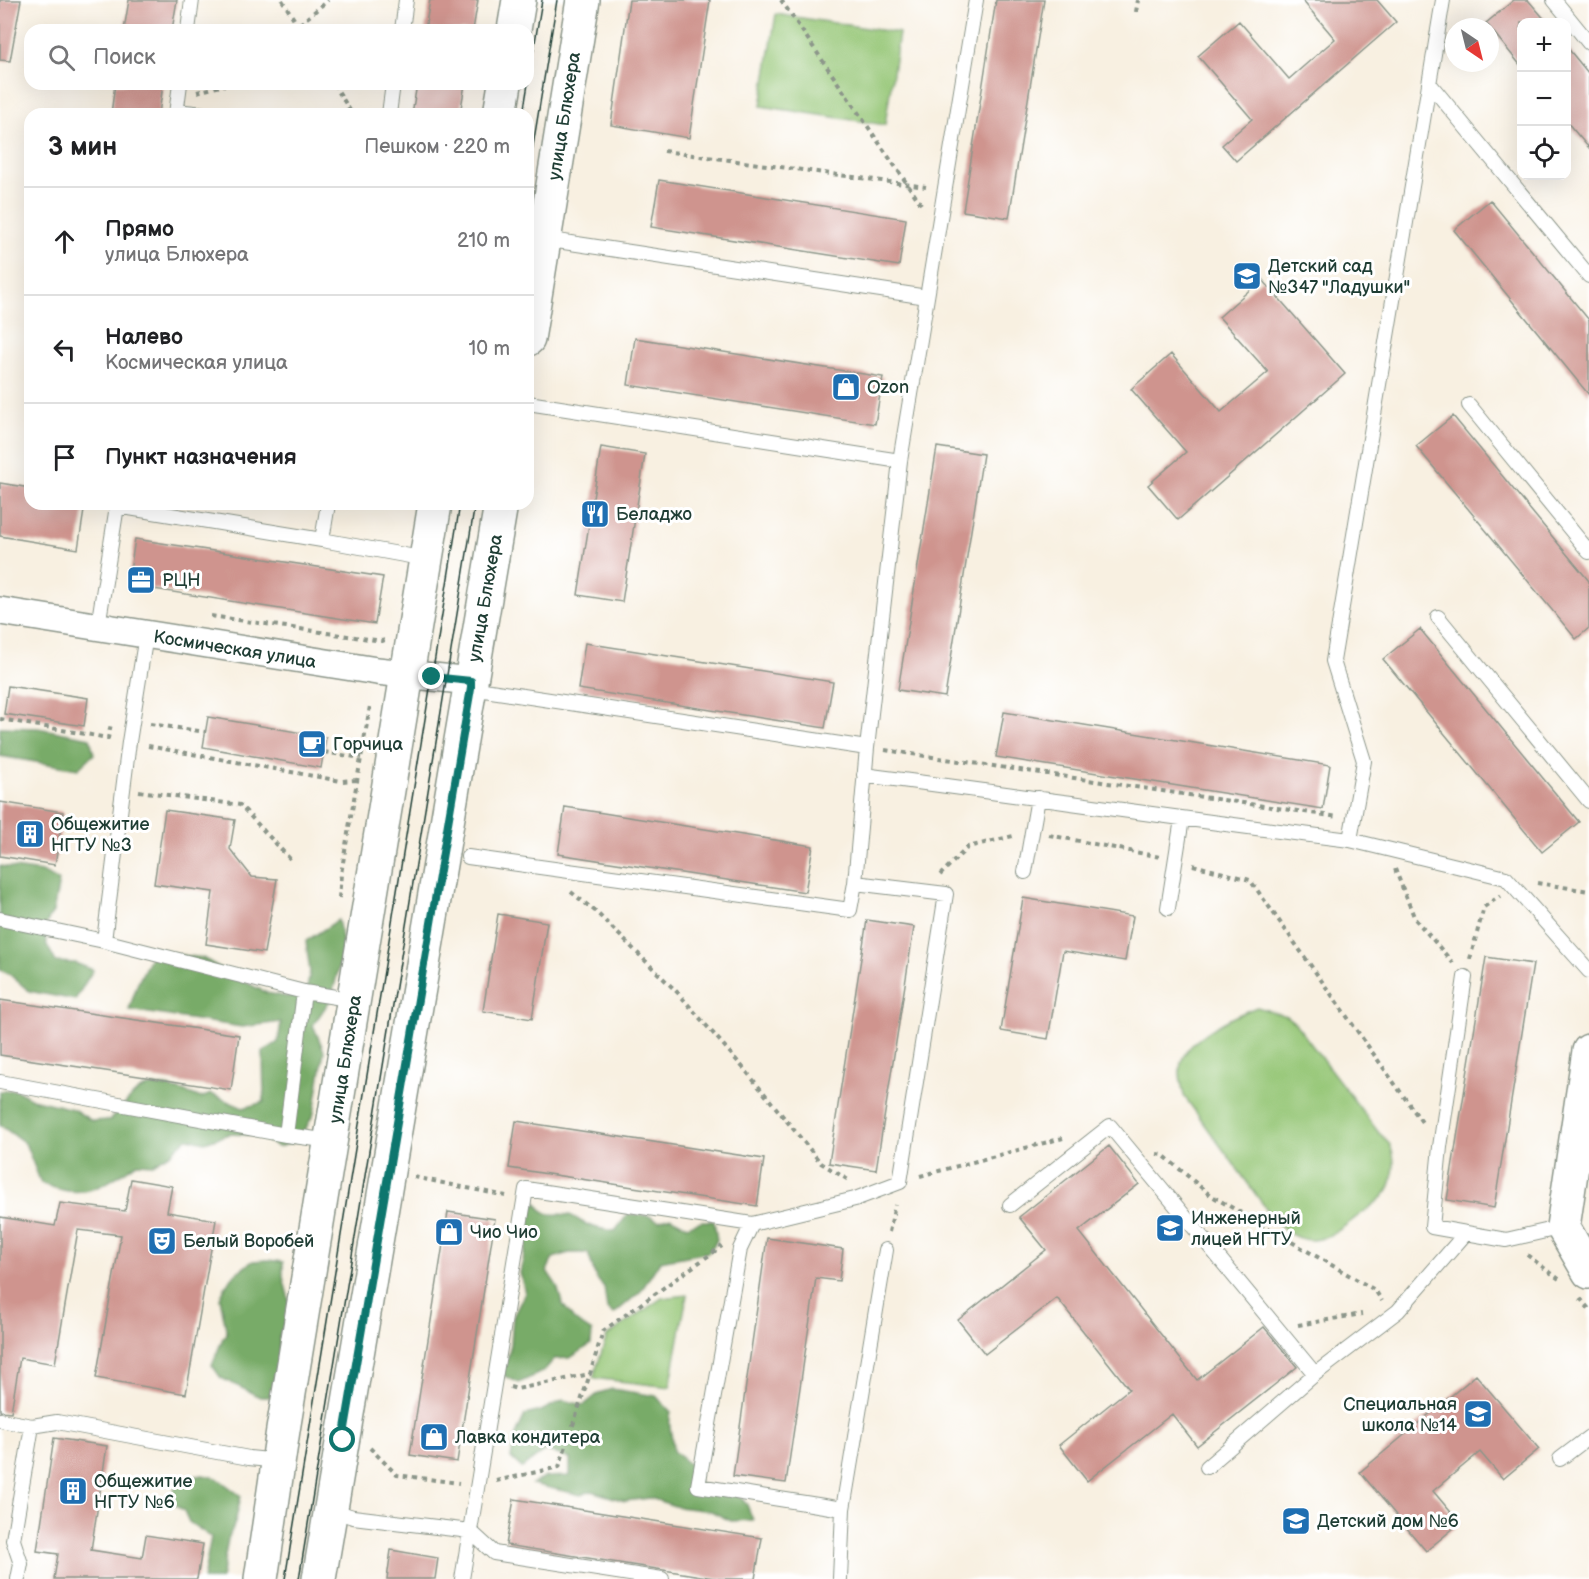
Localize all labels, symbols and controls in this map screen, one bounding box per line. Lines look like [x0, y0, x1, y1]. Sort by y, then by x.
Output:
north arrow [1445, 18, 1499, 72]
map controls [1517, 18, 1571, 180]
button: + [1517, 18, 1571, 72]
search box [24, 24, 534, 90]
icon: search [45, 41, 78, 74]
text: Поиск [93, 44, 156, 71]
street label: улица Блюхера [544, 50, 585, 182]
button: − [1517, 72, 1571, 126]
button: locate [1517, 126, 1571, 180]
text: 3 мин [48, 132, 117, 163]
text: Пешком · 220 m [364, 135, 510, 159]
text: Прямо [105, 216, 174, 243]
icon: ahead [48, 225, 81, 258]
text: 210 m [457, 229, 510, 253]
text: улица Блюхера [105, 243, 249, 267]
place label: Детский сад №347 "Ладушки" [1268, 256, 1410, 298]
school or university icon: Детский сад №347 "Ладушки" [1231, 260, 1263, 292]
text: Налево [105, 324, 183, 351]
icon: left [48, 333, 81, 366]
text: 10 m [469, 337, 510, 361]
text: Космическая улица [105, 351, 288, 375]
shop icon: Ozon [830, 371, 862, 403]
place label: Ozon [867, 377, 909, 398]
icon: arrive [48, 441, 81, 474]
text: Пункт назначения [105, 444, 297, 471]
restaurant icon: Беладжо [579, 498, 611, 530]
place label: Беладжо [616, 504, 692, 525]
street label: улица Блюхера [464, 532, 507, 664]
office icon: РЦН [125, 564, 157, 596]
place label: РЦН [162, 570, 201, 591]
street label: Космическая улица [152, 626, 318, 673]
route end [418, 663, 444, 689]
cafe icon: Горчица [296, 728, 328, 760]
place label: Горчица [333, 734, 403, 755]
place label: Общежитие НГТУ №3 [51, 814, 150, 856]
building icon: Общежитие НГТУ №3 [14, 818, 46, 850]
street label: улица Блюхера [325, 993, 366, 1125]
place label: Инженерный лицей НГТУ [1191, 1208, 1301, 1250]
school or university icon: Инженерный лицей НГТУ [1154, 1212, 1186, 1244]
shop icon: Чио Чио [433, 1216, 465, 1248]
place label: Чио Чио [470, 1222, 538, 1243]
theatre icon: Белый Воробей [146, 1225, 178, 1257]
place label: Белый Воробей [183, 1231, 314, 1252]
place label: Специальная школа №14 [1343, 1394, 1457, 1436]
school or university icon: Специальная школа №14 [1462, 1398, 1494, 1430]
shop icon: Лавка кондитера [418, 1421, 450, 1453]
route start [329, 1426, 355, 1452]
place label: Лавка кондитера [454, 1427, 601, 1448]
place label: Общежитие НГТУ №6 [94, 1471, 193, 1513]
building icon: Общежитие НГТУ №6 [57, 1475, 89, 1507]
school or university icon: Детский дом №6 [1280, 1505, 1312, 1537]
place label: Детский дом №6 [1317, 1511, 1459, 1532]

